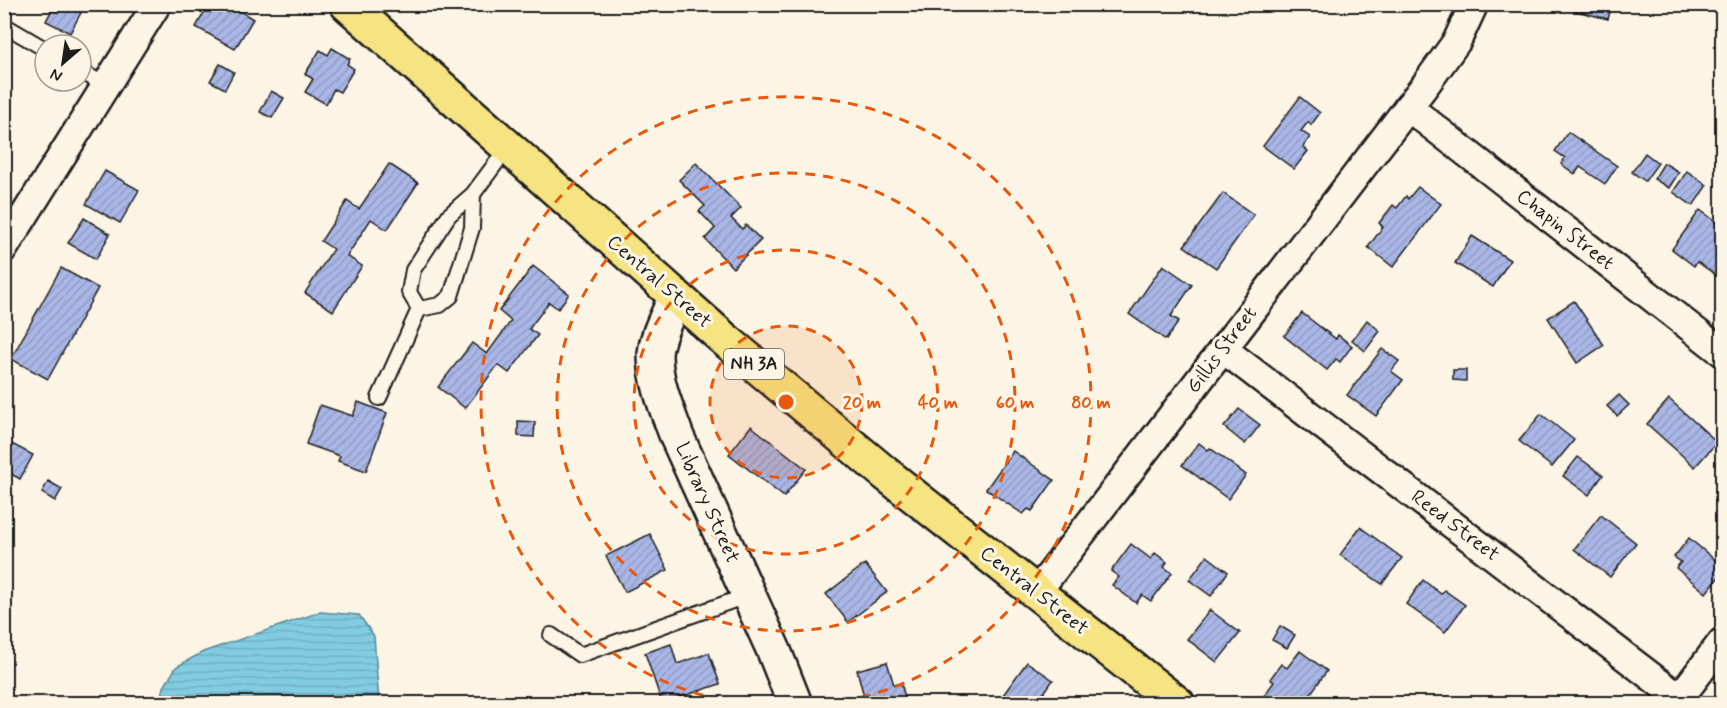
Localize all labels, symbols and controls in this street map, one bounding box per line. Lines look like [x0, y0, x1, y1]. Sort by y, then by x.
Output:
north arrow [33, 33, 93, 93]
text: N [47, 63, 66, 87]
street label: Chapin Street [1511, 183, 1619, 277]
street label: Central Street [601, 229, 717, 335]
street label: Gillis Street [1180, 301, 1264, 399]
road number: NH 3A [724, 349, 784, 379]
text: 20 m [843, 391, 881, 415]
text: 40 m [918, 391, 958, 415]
text: 60 m [996, 391, 1034, 415]
text: 80 m [1071, 391, 1111, 415]
centre of rings [776, 392, 796, 412]
street label: Library Street [668, 438, 746, 568]
street label: Reed Street [1405, 484, 1505, 568]
street label: Central Street [974, 540, 1094, 642]

